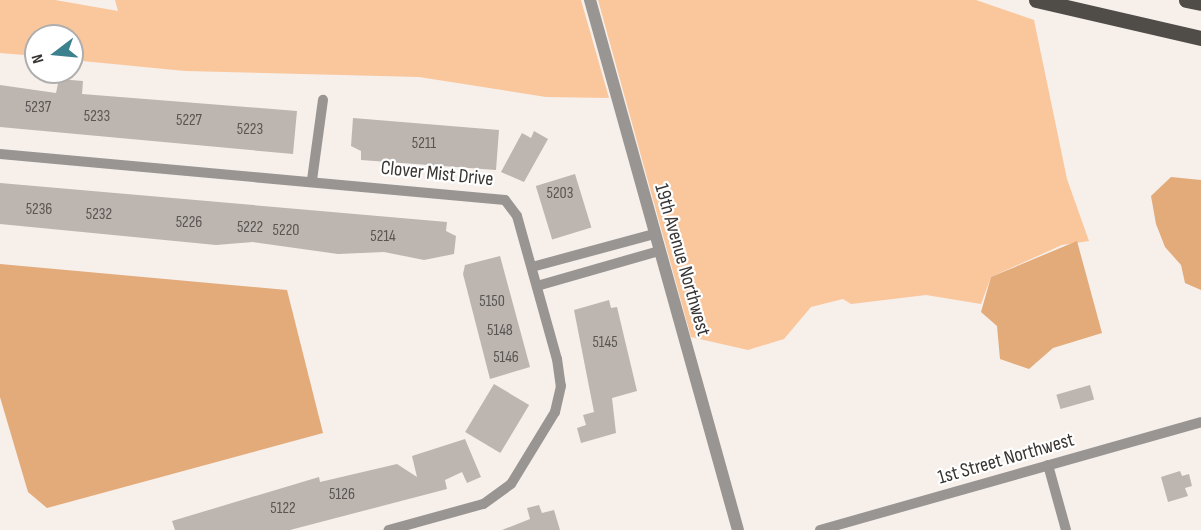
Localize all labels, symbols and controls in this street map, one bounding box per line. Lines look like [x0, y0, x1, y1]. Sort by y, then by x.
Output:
north arrow [24, 24, 84, 84]
text: N [28, 52, 48, 65]
house number: 5237 [25, 98, 51, 118]
house number: 5233 [84, 107, 110, 127]
house number: 5227 [176, 111, 202, 131]
house number: 5223 [237, 120, 263, 140]
house number: 5211 [412, 134, 436, 154]
street label: Clover Mist Drive [380, 156, 494, 192]
street label: 19th Avenue Northwest [649, 181, 715, 339]
house number: 5203 [547, 184, 573, 204]
house number: 5236 [26, 200, 52, 220]
house number: 5232 [86, 205, 112, 225]
house number: 5226 [176, 213, 202, 233]
house number: 5222 [237, 218, 263, 238]
house number: 5220 [273, 221, 299, 241]
house number: 5214 [370, 227, 396, 247]
house number: 5150 [479, 292, 505, 312]
house number: 5148 [487, 321, 513, 341]
house number: 5145 [592, 333, 618, 353]
house number: 5146 [493, 348, 519, 368]
street label: 1st Street Northwest [935, 428, 1077, 490]
house number: 5126 [329, 485, 355, 505]
house number: 5122 [270, 499, 296, 519]

